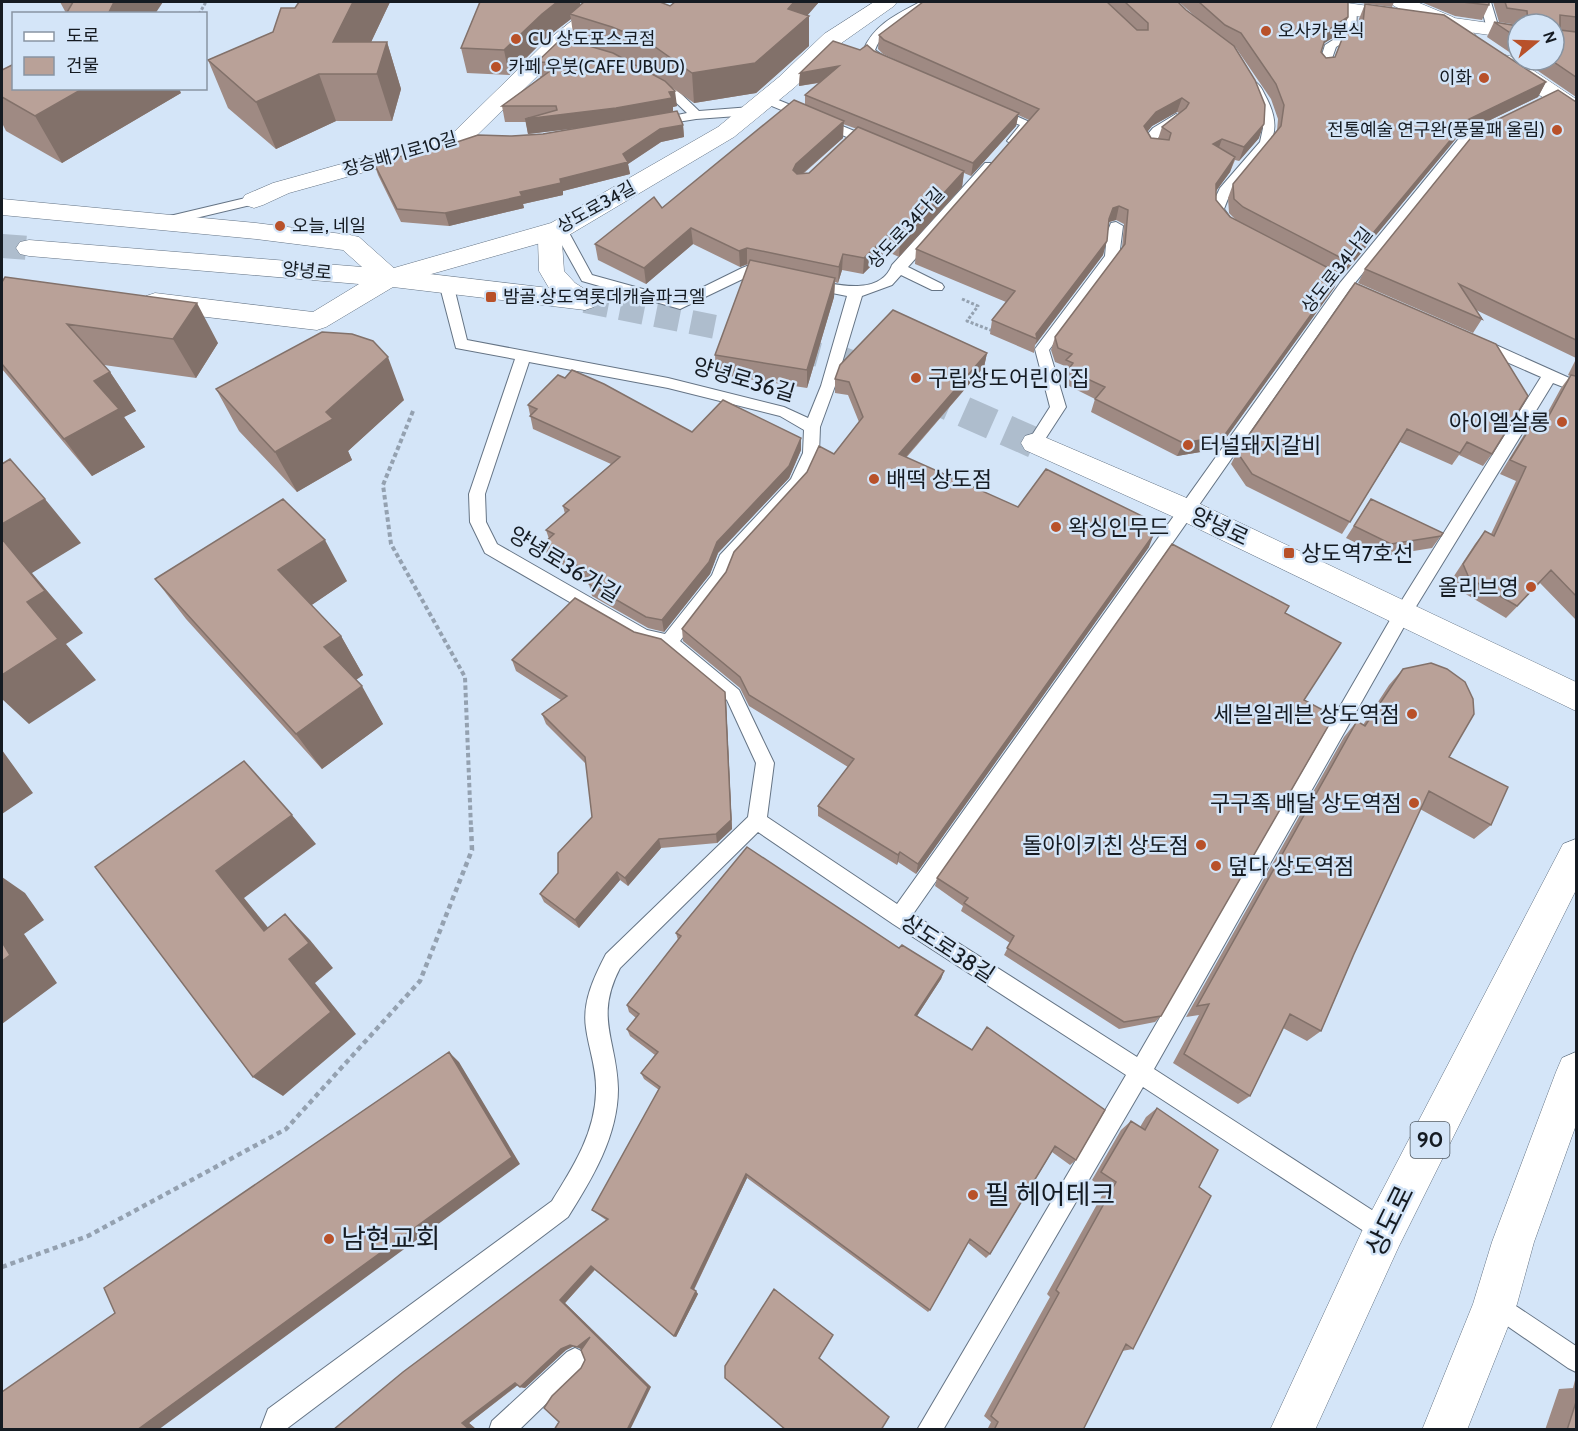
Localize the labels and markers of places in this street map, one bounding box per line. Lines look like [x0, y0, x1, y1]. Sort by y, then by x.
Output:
place label: 오사카 분식 [1278, 20, 1365, 42]
marker: 오사카 분식 [1259, 24, 1273, 38]
place label: CU 상도포스코점 [528, 28, 656, 50]
marker: CU 상도포스코점 [509, 32, 523, 46]
place label: 카페 우붓(CAFE UBUD) [508, 56, 685, 78]
marker: 카페 우붓(CAFE UBUD) [489, 60, 503, 74]
place label: 이화 [1439, 67, 1472, 89]
marker: 이화 [1477, 71, 1491, 85]
place label: 전통예술 연구완(풍물패 울림) [1327, 119, 1545, 141]
marker: 전통예술 연구완(풍물패 울림) [1550, 123, 1564, 137]
place label: 오늘, 네일 [292, 215, 366, 237]
marker: 오늘, 네일 [273, 219, 287, 233]
place label: 밤골.상도역롯데캐슬파크엘 [503, 286, 705, 308]
marker: 밤골.상도역롯데캐슬파크엘 [484, 290, 498, 304]
place label: 구립상도어린이집 [928, 365, 1090, 392]
marker: 구립상도어린이집 [909, 371, 923, 385]
place label: 아이엘살롱 [1449, 409, 1550, 436]
marker: 아이엘살롱 [1555, 415, 1569, 429]
place label: 터널돼지갈비 [1200, 432, 1321, 459]
marker: 터널돼지갈비 [1181, 438, 1195, 452]
place label: 배떡 상도점 [886, 466, 992, 493]
marker: 배떡 상도점 [867, 472, 881, 486]
place label: 왁싱인무드 [1068, 514, 1169, 541]
marker: 왁싱인무드 [1049, 520, 1063, 534]
place label: 상도역7호선 [1301, 540, 1413, 567]
marker: 상도역7호선 [1282, 546, 1296, 560]
place label: 올리브영 [1438, 574, 1519, 601]
marker: 올리브영 [1524, 580, 1538, 594]
place label: 세븐일레븐 상도역점 [1213, 701, 1400, 728]
marker: 세븐일레븐 상도역점 [1405, 707, 1419, 721]
place label: 구구족 배달 상도역점 [1210, 790, 1402, 817]
marker: 구구족 배달 상도역점 [1407, 796, 1421, 810]
place label: 돌아이키친 상도점 [1022, 832, 1189, 859]
marker: 돌아이키친 상도점 [1194, 838, 1208, 852]
place label: 덮다 상도역점 [1228, 853, 1354, 880]
marker: 덮다 상도역점 [1209, 859, 1223, 873]
place label: 필 헤어테크 [985, 1178, 1115, 1211]
marker: 필 헤어테크 [966, 1188, 980, 1202]
place label: 남현교회 [341, 1222, 440, 1255]
marker: 남현교회 [322, 1232, 336, 1246]

